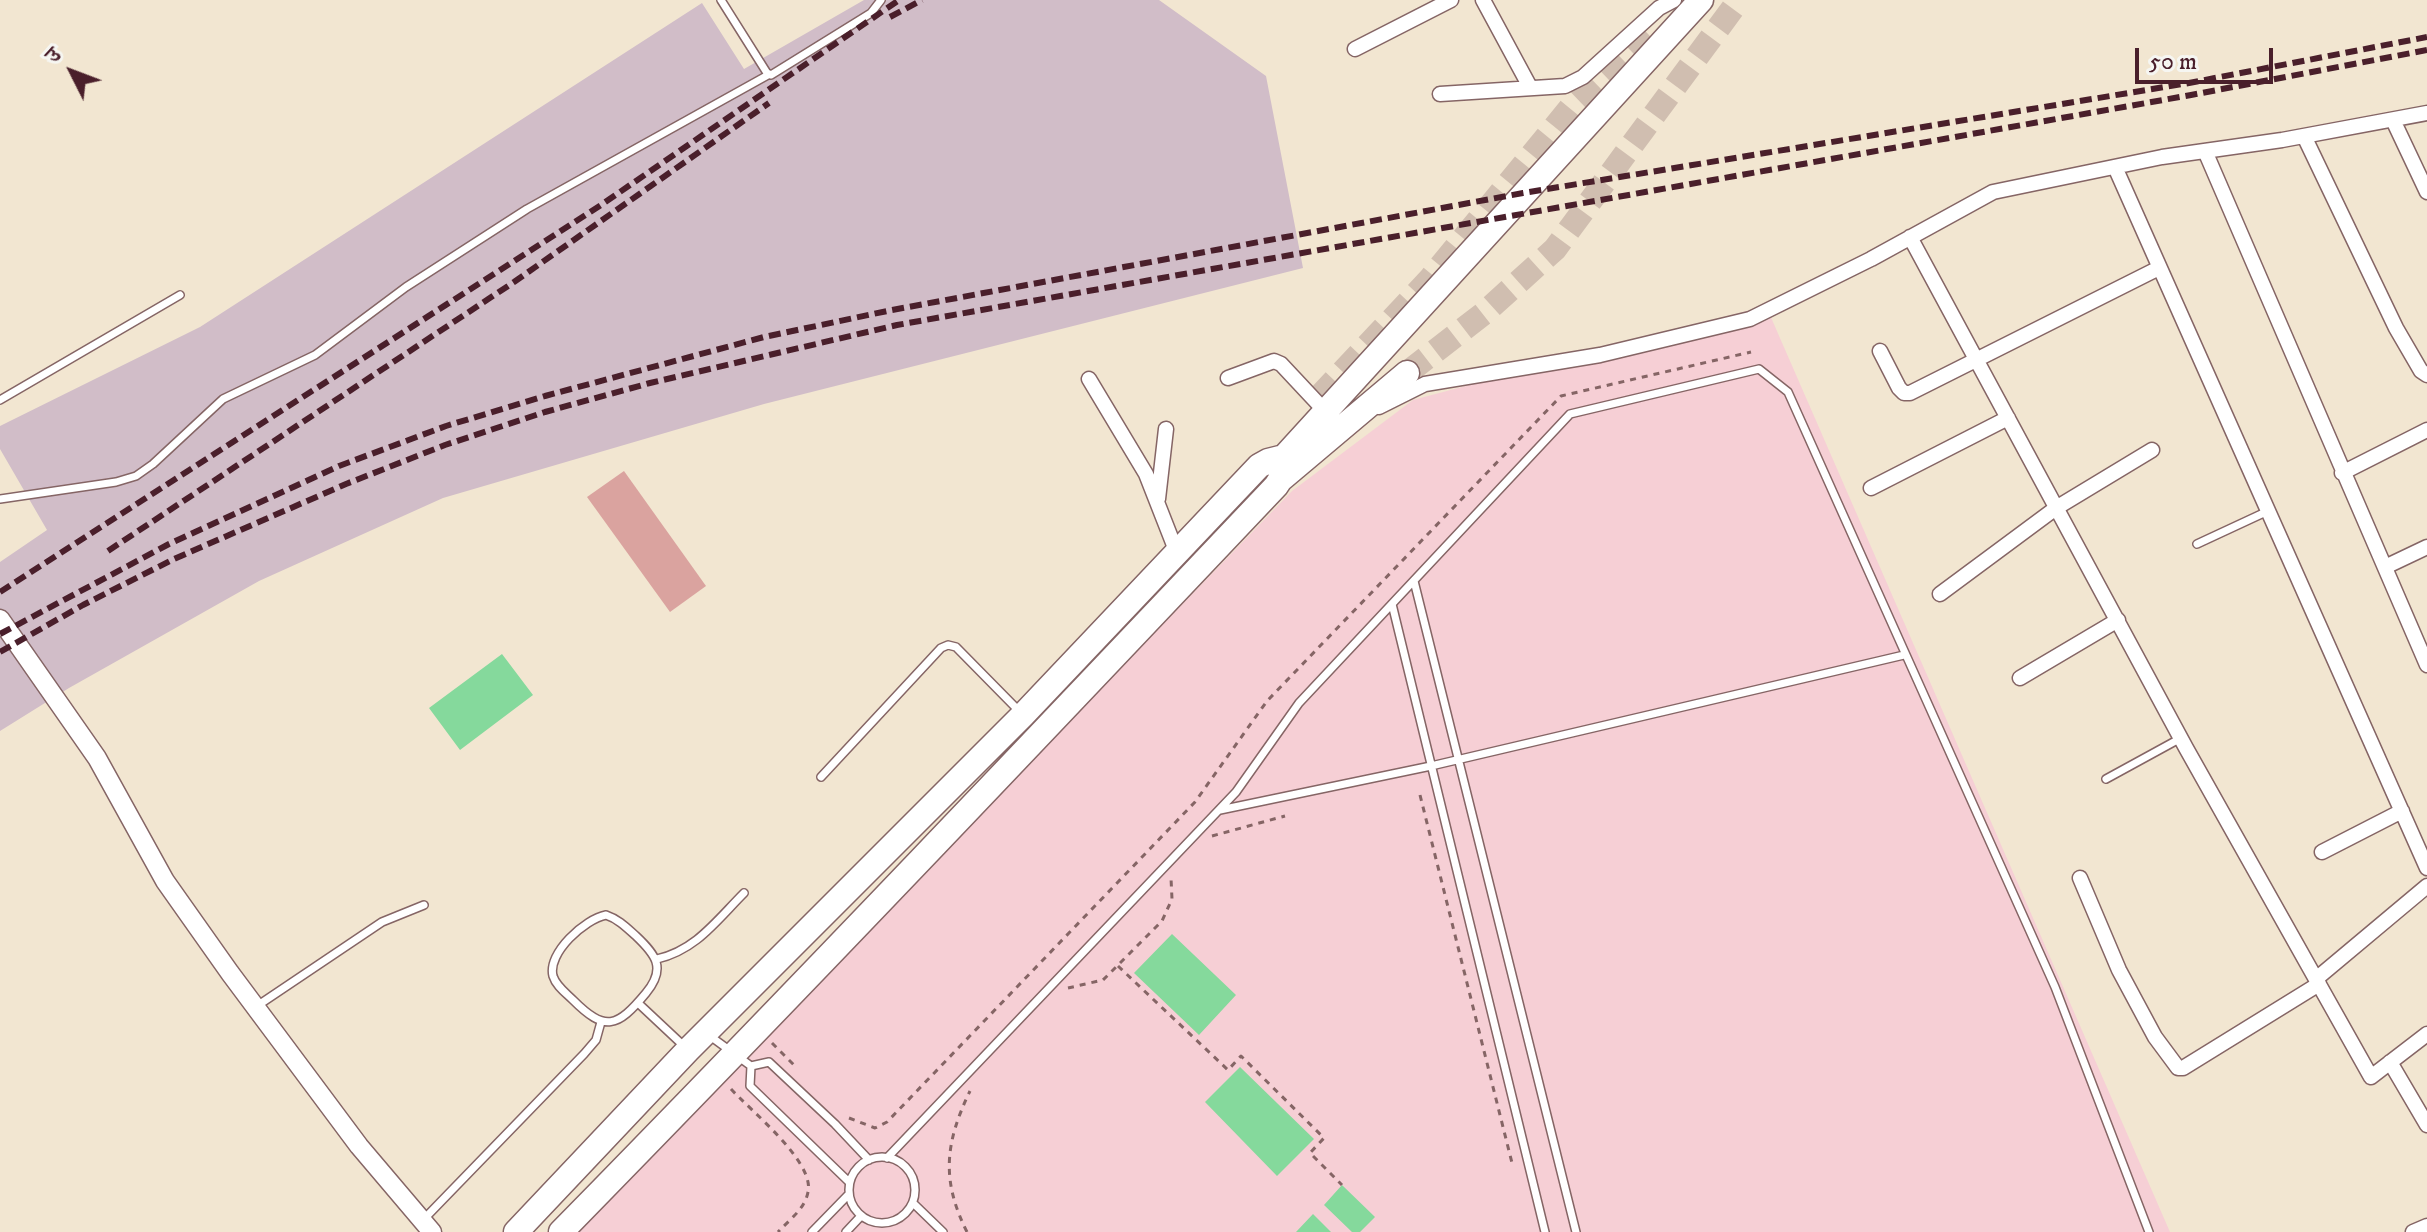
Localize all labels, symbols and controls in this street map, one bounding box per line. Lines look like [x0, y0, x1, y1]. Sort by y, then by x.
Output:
north arrow [32, 32, 112, 112]
scale bar [2139, 32, 2277, 82]
text: उ [40, 42, 68, 69]
text: 50 m [2149, 47, 2197, 77]

